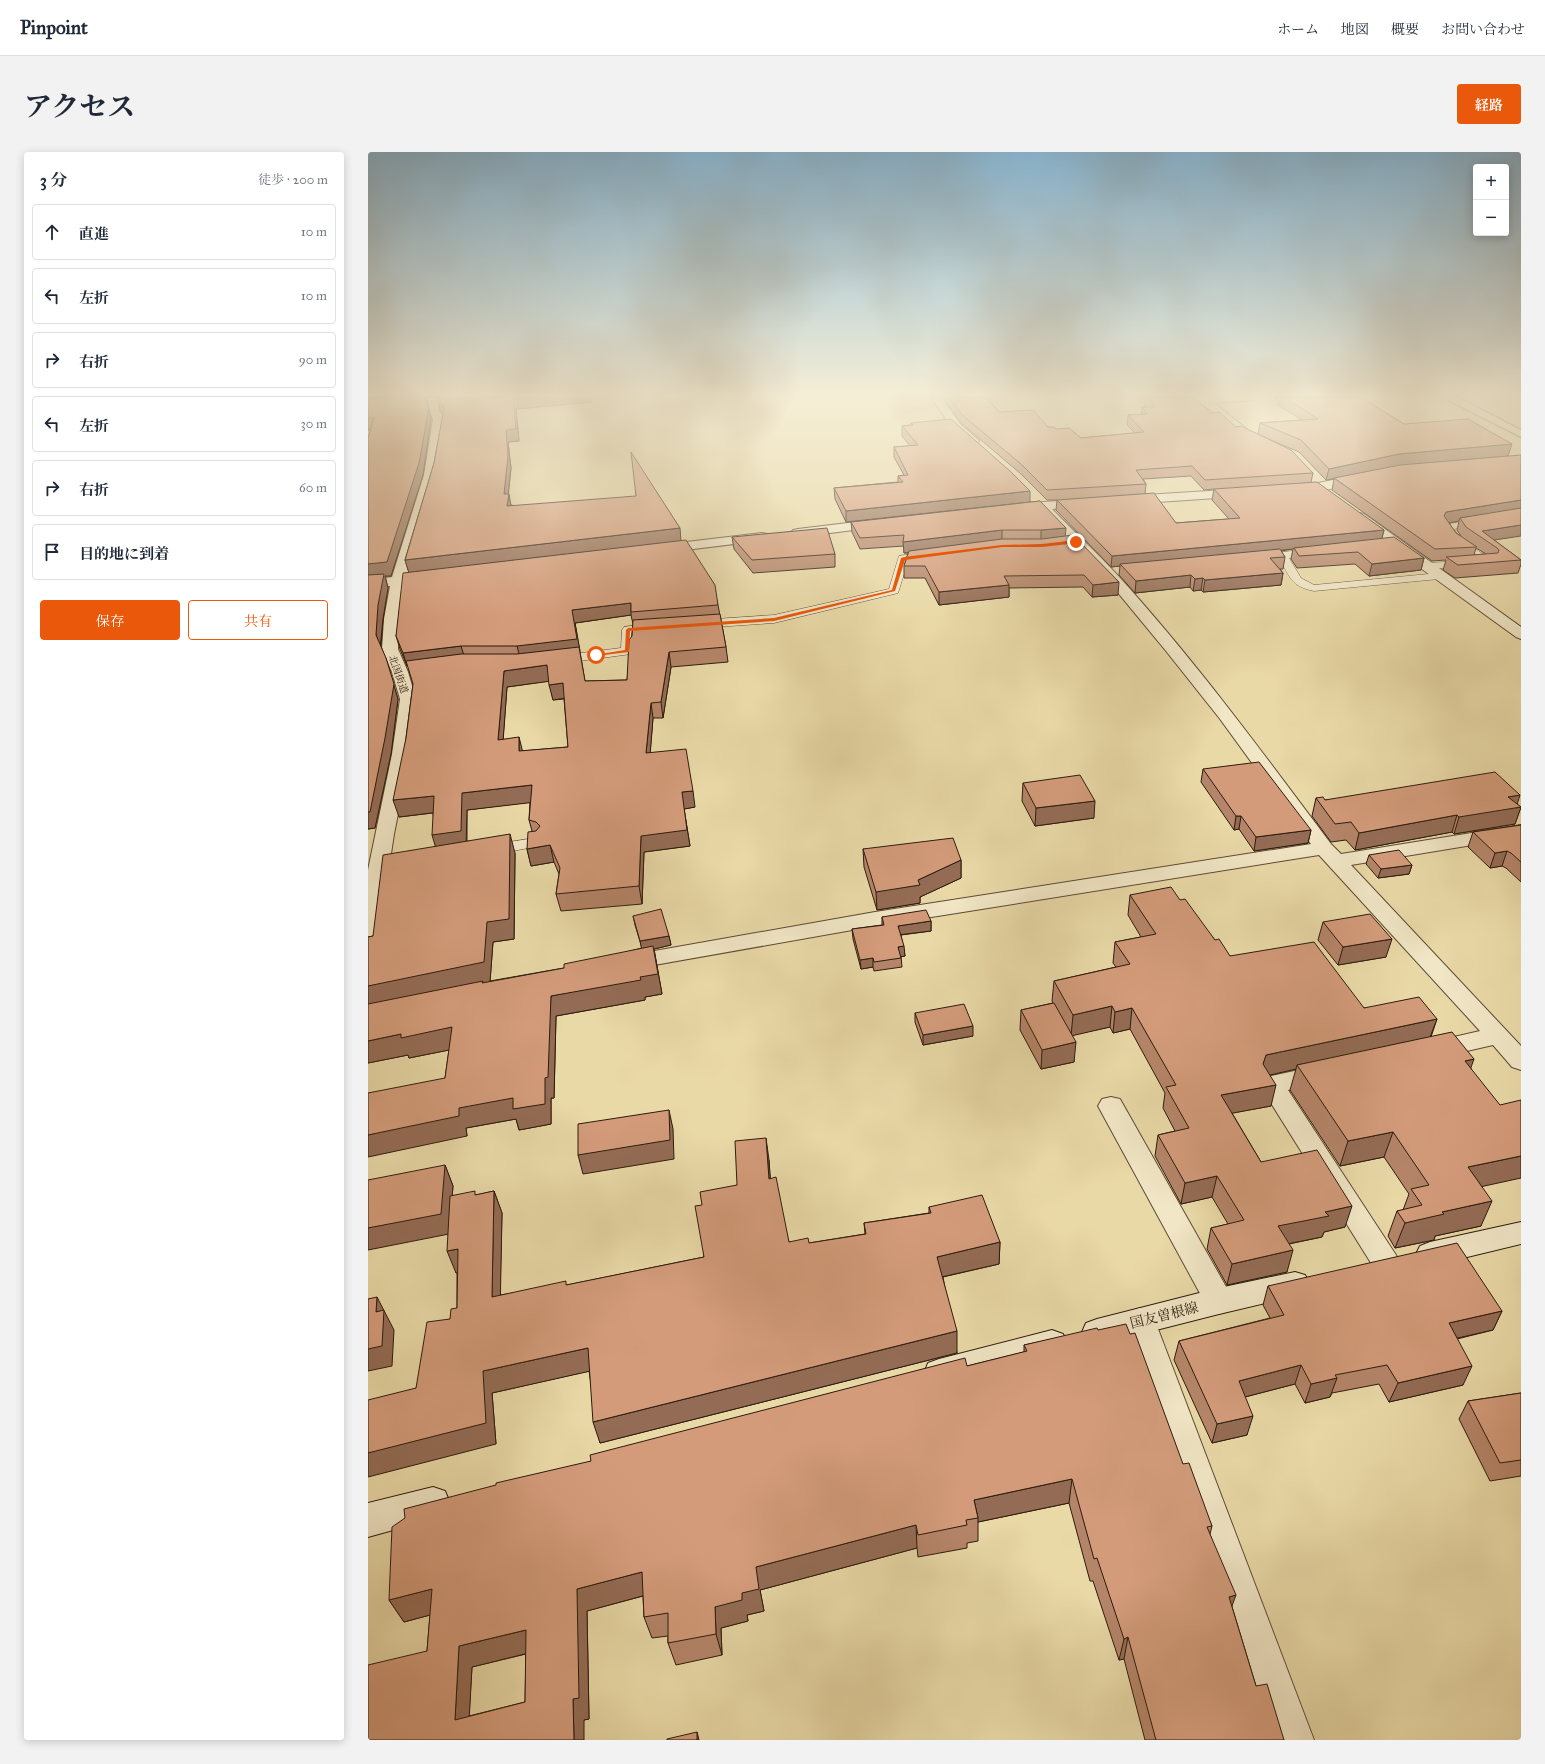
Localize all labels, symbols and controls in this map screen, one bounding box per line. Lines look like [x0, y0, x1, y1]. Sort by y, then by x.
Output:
text: Pinpoint [20, 16, 88, 39]
text: ホーム [1277, 21, 1319, 38]
text: 地図 [1341, 21, 1369, 38]
text: 概要 [1391, 21, 1419, 38]
text: お問い合わせ [1441, 21, 1525, 38]
button: 経路 [1457, 84, 1521, 124]
text: アクセス [24, 89, 135, 124]
map controls [1473, 164, 1509, 236]
button: + [1473, 164, 1509, 200]
text: 3 分 [40, 170, 67, 191]
text: 徒歩 · 200 m [258, 172, 328, 188]
button: − [1473, 200, 1509, 236]
icon: ahead [41, 221, 63, 243]
text: 10 m [301, 224, 327, 240]
text: 直進 [79, 225, 109, 243]
icon: left [41, 285, 63, 307]
text: 10 m [301, 288, 327, 304]
text: 左折 [79, 289, 109, 307]
icon: right [41, 349, 63, 371]
text: 90 m [299, 352, 327, 368]
text: 右折 [79, 353, 109, 371]
icon: left [41, 413, 63, 435]
text: 30 m [301, 416, 327, 432]
text: 左折 [79, 417, 109, 435]
icon: right [41, 477, 63, 499]
text: 60 m [299, 480, 327, 496]
text: 右折 [79, 481, 109, 499]
route end [1067, 533, 1085, 551]
icon: arrive [41, 541, 63, 563]
text: 目的地に到着 [79, 545, 169, 563]
button: 保存 [40, 600, 180, 640]
button: 共有 [188, 600, 328, 640]
route start [587, 646, 605, 664]
street label: 北国街道 [386, 653, 410, 695]
street label: 国友曽根線 [1128, 1299, 1200, 1332]

